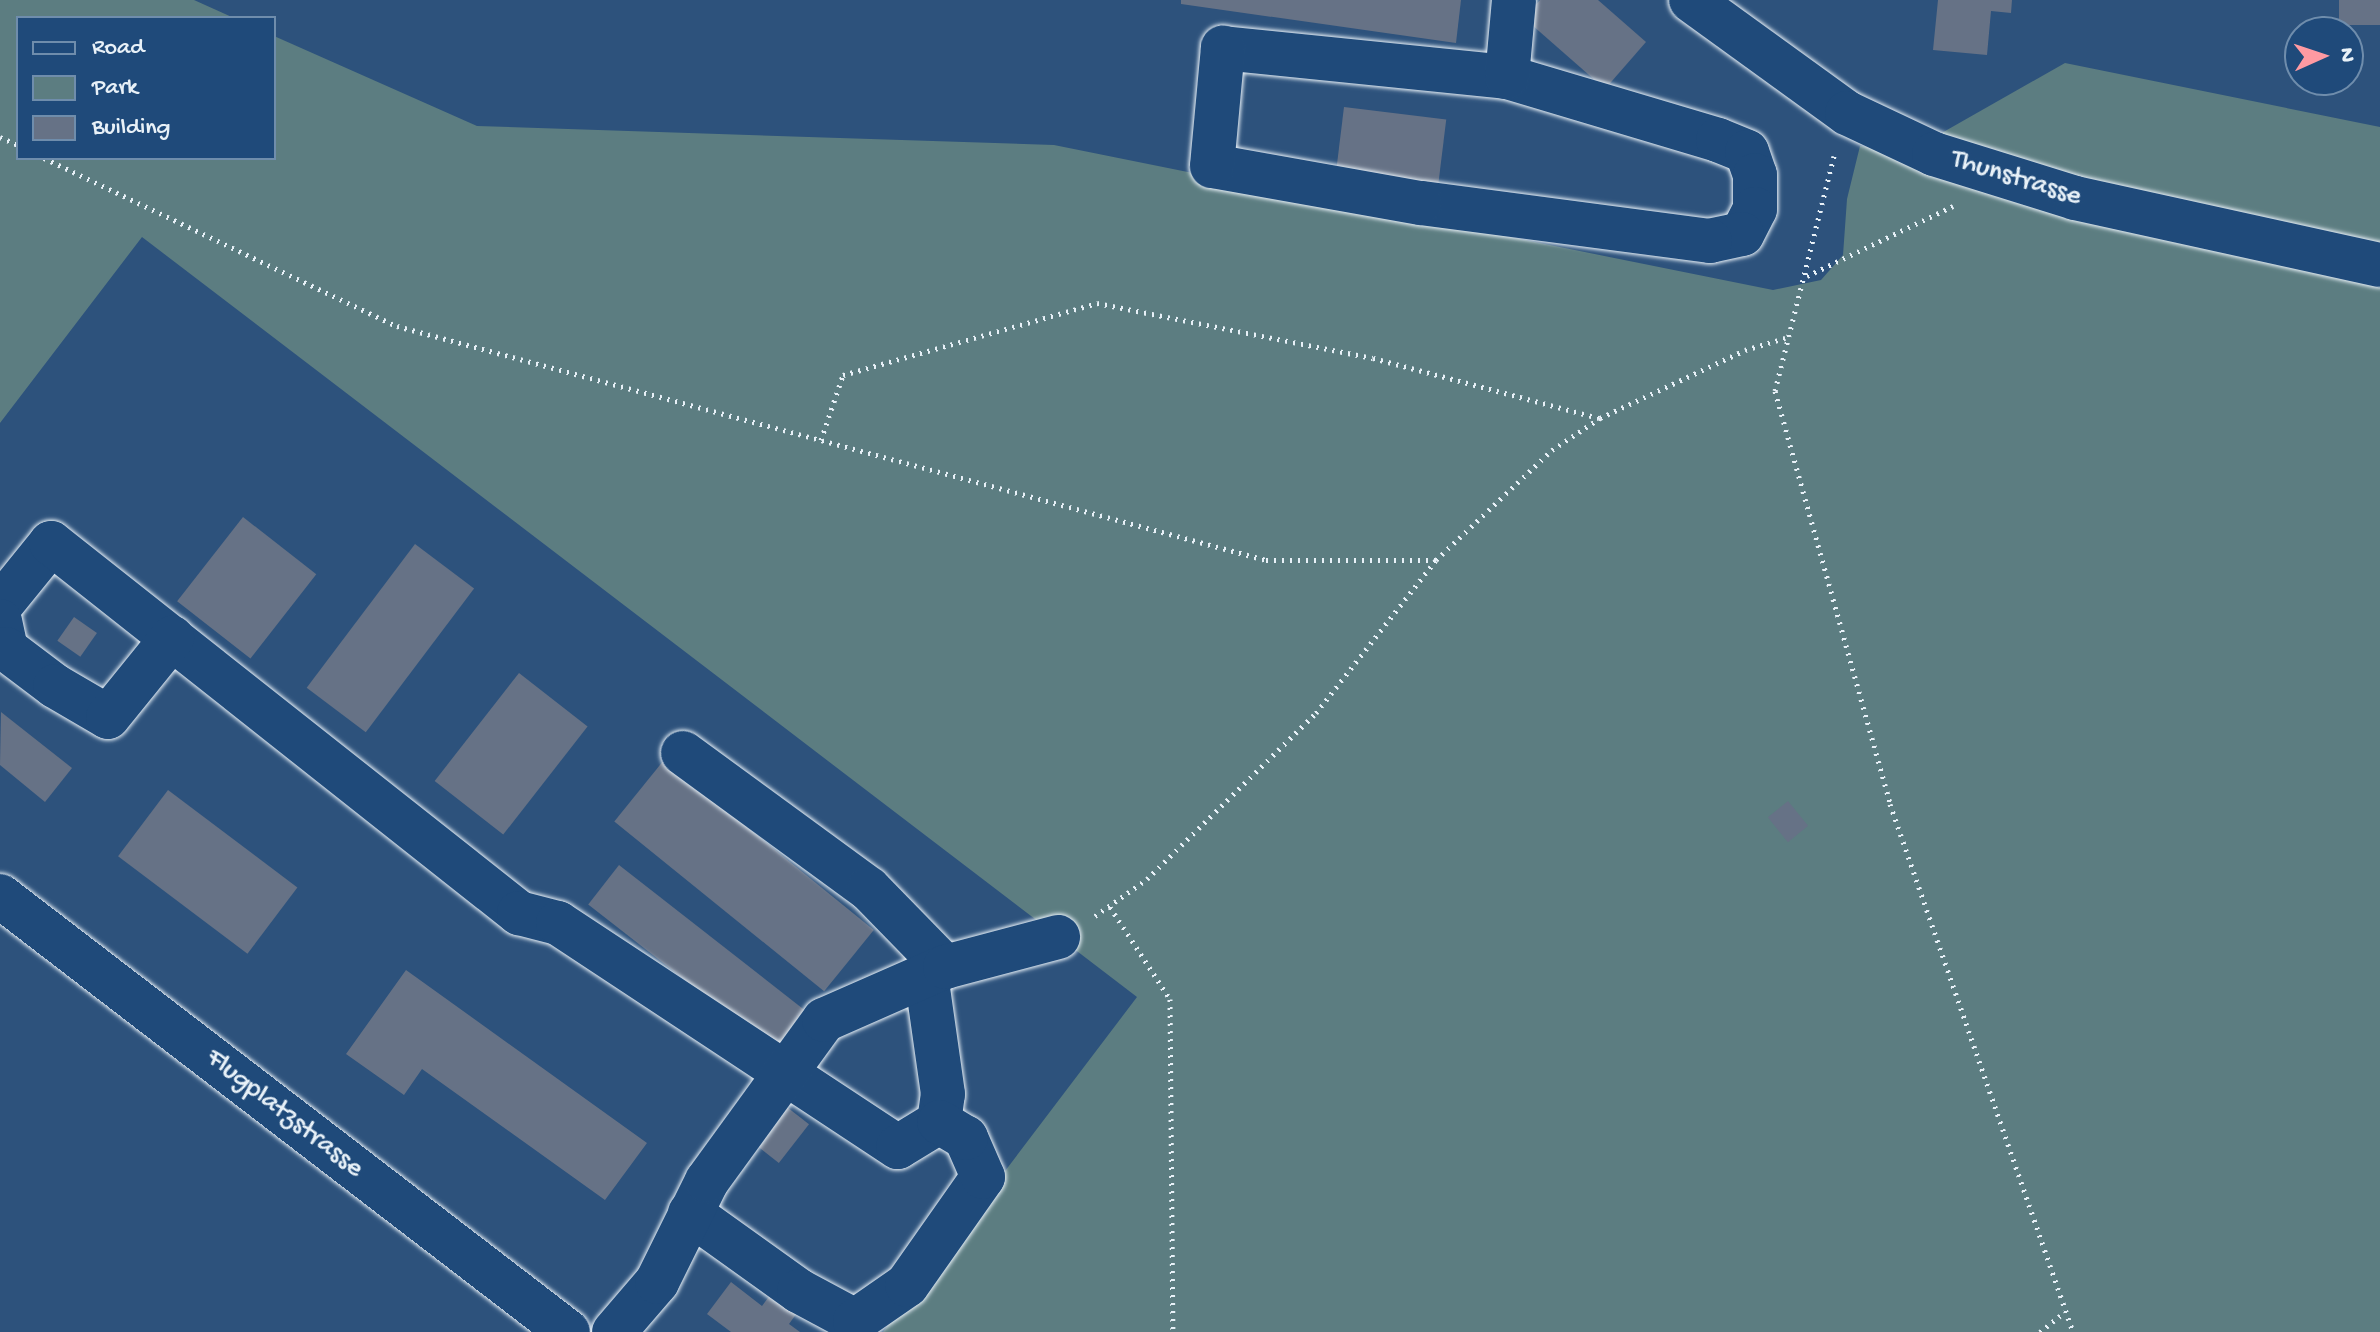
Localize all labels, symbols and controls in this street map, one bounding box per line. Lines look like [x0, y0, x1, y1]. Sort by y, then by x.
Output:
legend [16, 16, 276, 160]
north arrow [2284, 16, 2364, 96]
text: Road [92, 34, 144, 63]
text: N [2333, 47, 2359, 63]
text: Park [92, 74, 138, 103]
text: Building [92, 114, 170, 143]
street label: Thunstrasse [1947, 143, 2085, 215]
street label: Flugplatzstrasse [198, 1042, 370, 1186]

